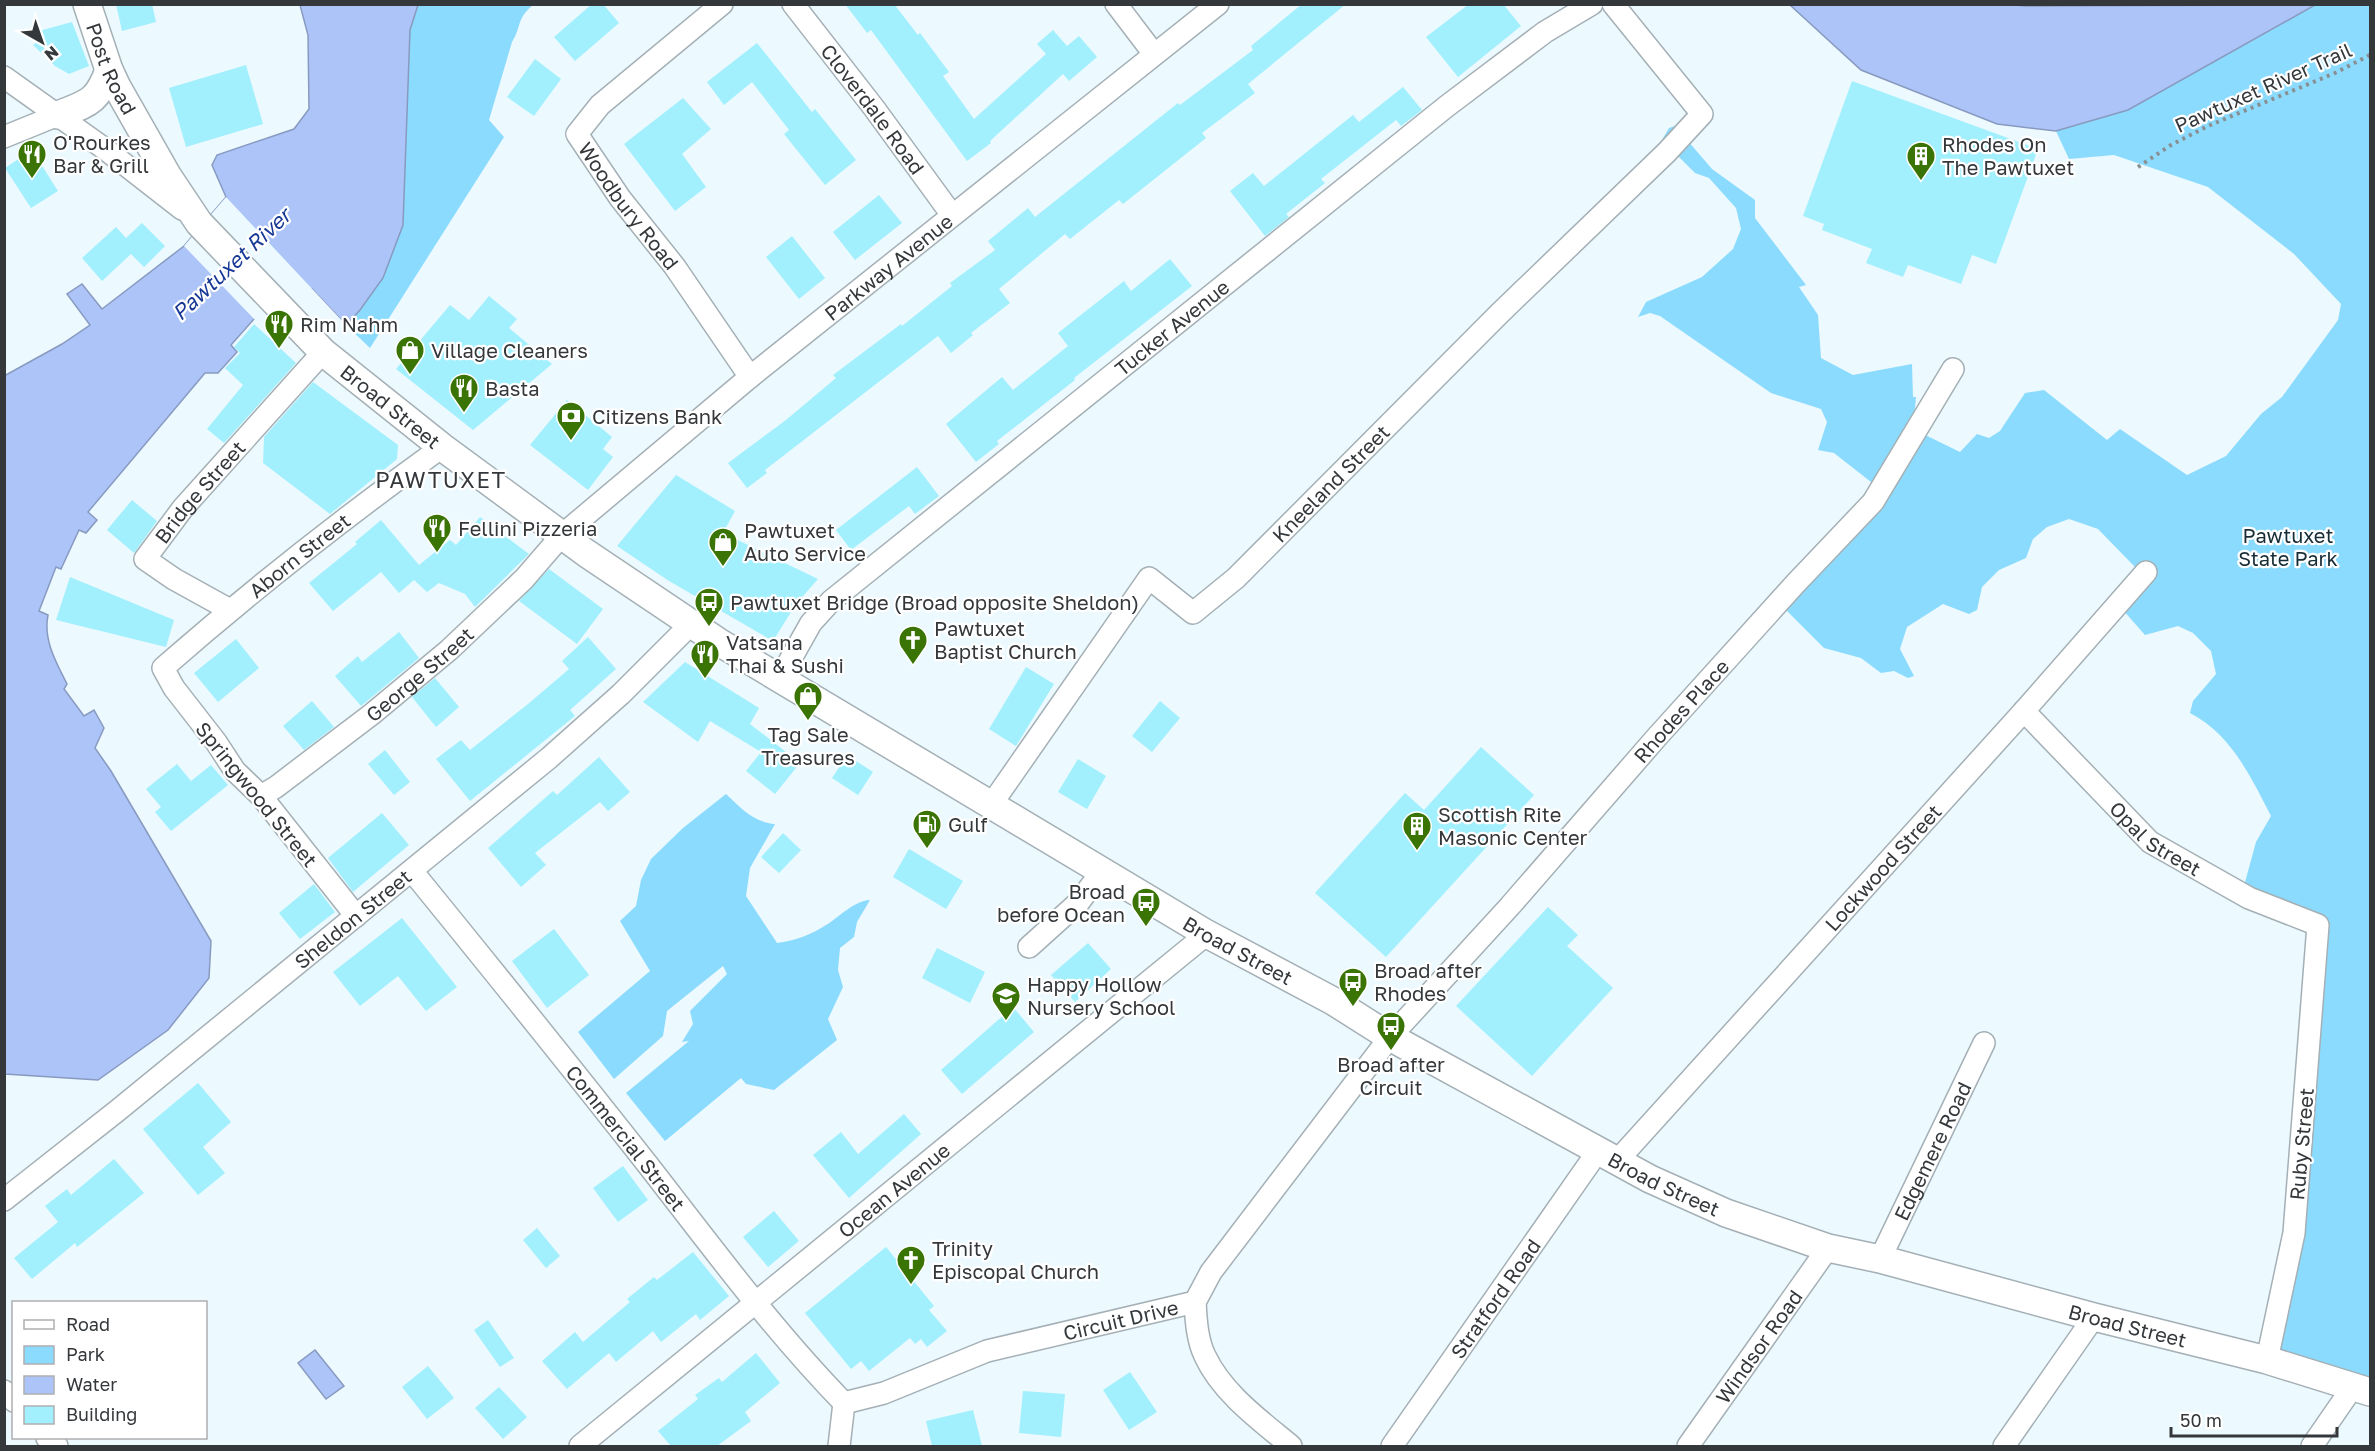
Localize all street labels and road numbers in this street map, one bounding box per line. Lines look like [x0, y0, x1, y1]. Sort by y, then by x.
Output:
street label: Post Road [82, 19, 142, 119]
street label: Pawtuxet River Trail [2171, 37, 2355, 137]
street label: Cloverdale Road [816, 39, 930, 179]
street label: Woodbury Road [574, 137, 684, 274]
street label: Parkway Avenue [819, 208, 957, 325]
street label: Tucker Avenue [1110, 274, 1234, 380]
street label: Broad Street [336, 359, 446, 453]
street label: Kneeland Street [1267, 420, 1394, 547]
street label: Bridge Street [149, 435, 250, 548]
street label: Aborn Street [244, 508, 355, 602]
street label: George Street [361, 622, 478, 726]
street label: Rhodes Place [1628, 654, 1733, 767]
street label: Springwood Street [191, 717, 323, 871]
street label: Opal Street [2105, 796, 2205, 880]
street label: Lockwood Street [1819, 799, 1946, 935]
street label: Sheldon Street [289, 864, 416, 973]
street label: Broad Street [1179, 911, 1297, 989]
street label: Commercial Street [561, 1060, 691, 1215]
street label: Edgemere Road [1889, 1078, 1976, 1224]
street label: Ruby Street [2284, 1087, 2318, 1201]
street label: Ocean Avenue [833, 1137, 954, 1242]
street label: Broad Street [1604, 1147, 1723, 1221]
street label: Stratford Road [1445, 1234, 1545, 1363]
street label: Windsor Road [1710, 1285, 1807, 1408]
street label: Circuit Drive [1061, 1294, 1181, 1345]
street label: Broad Street [2066, 1299, 2189, 1352]

